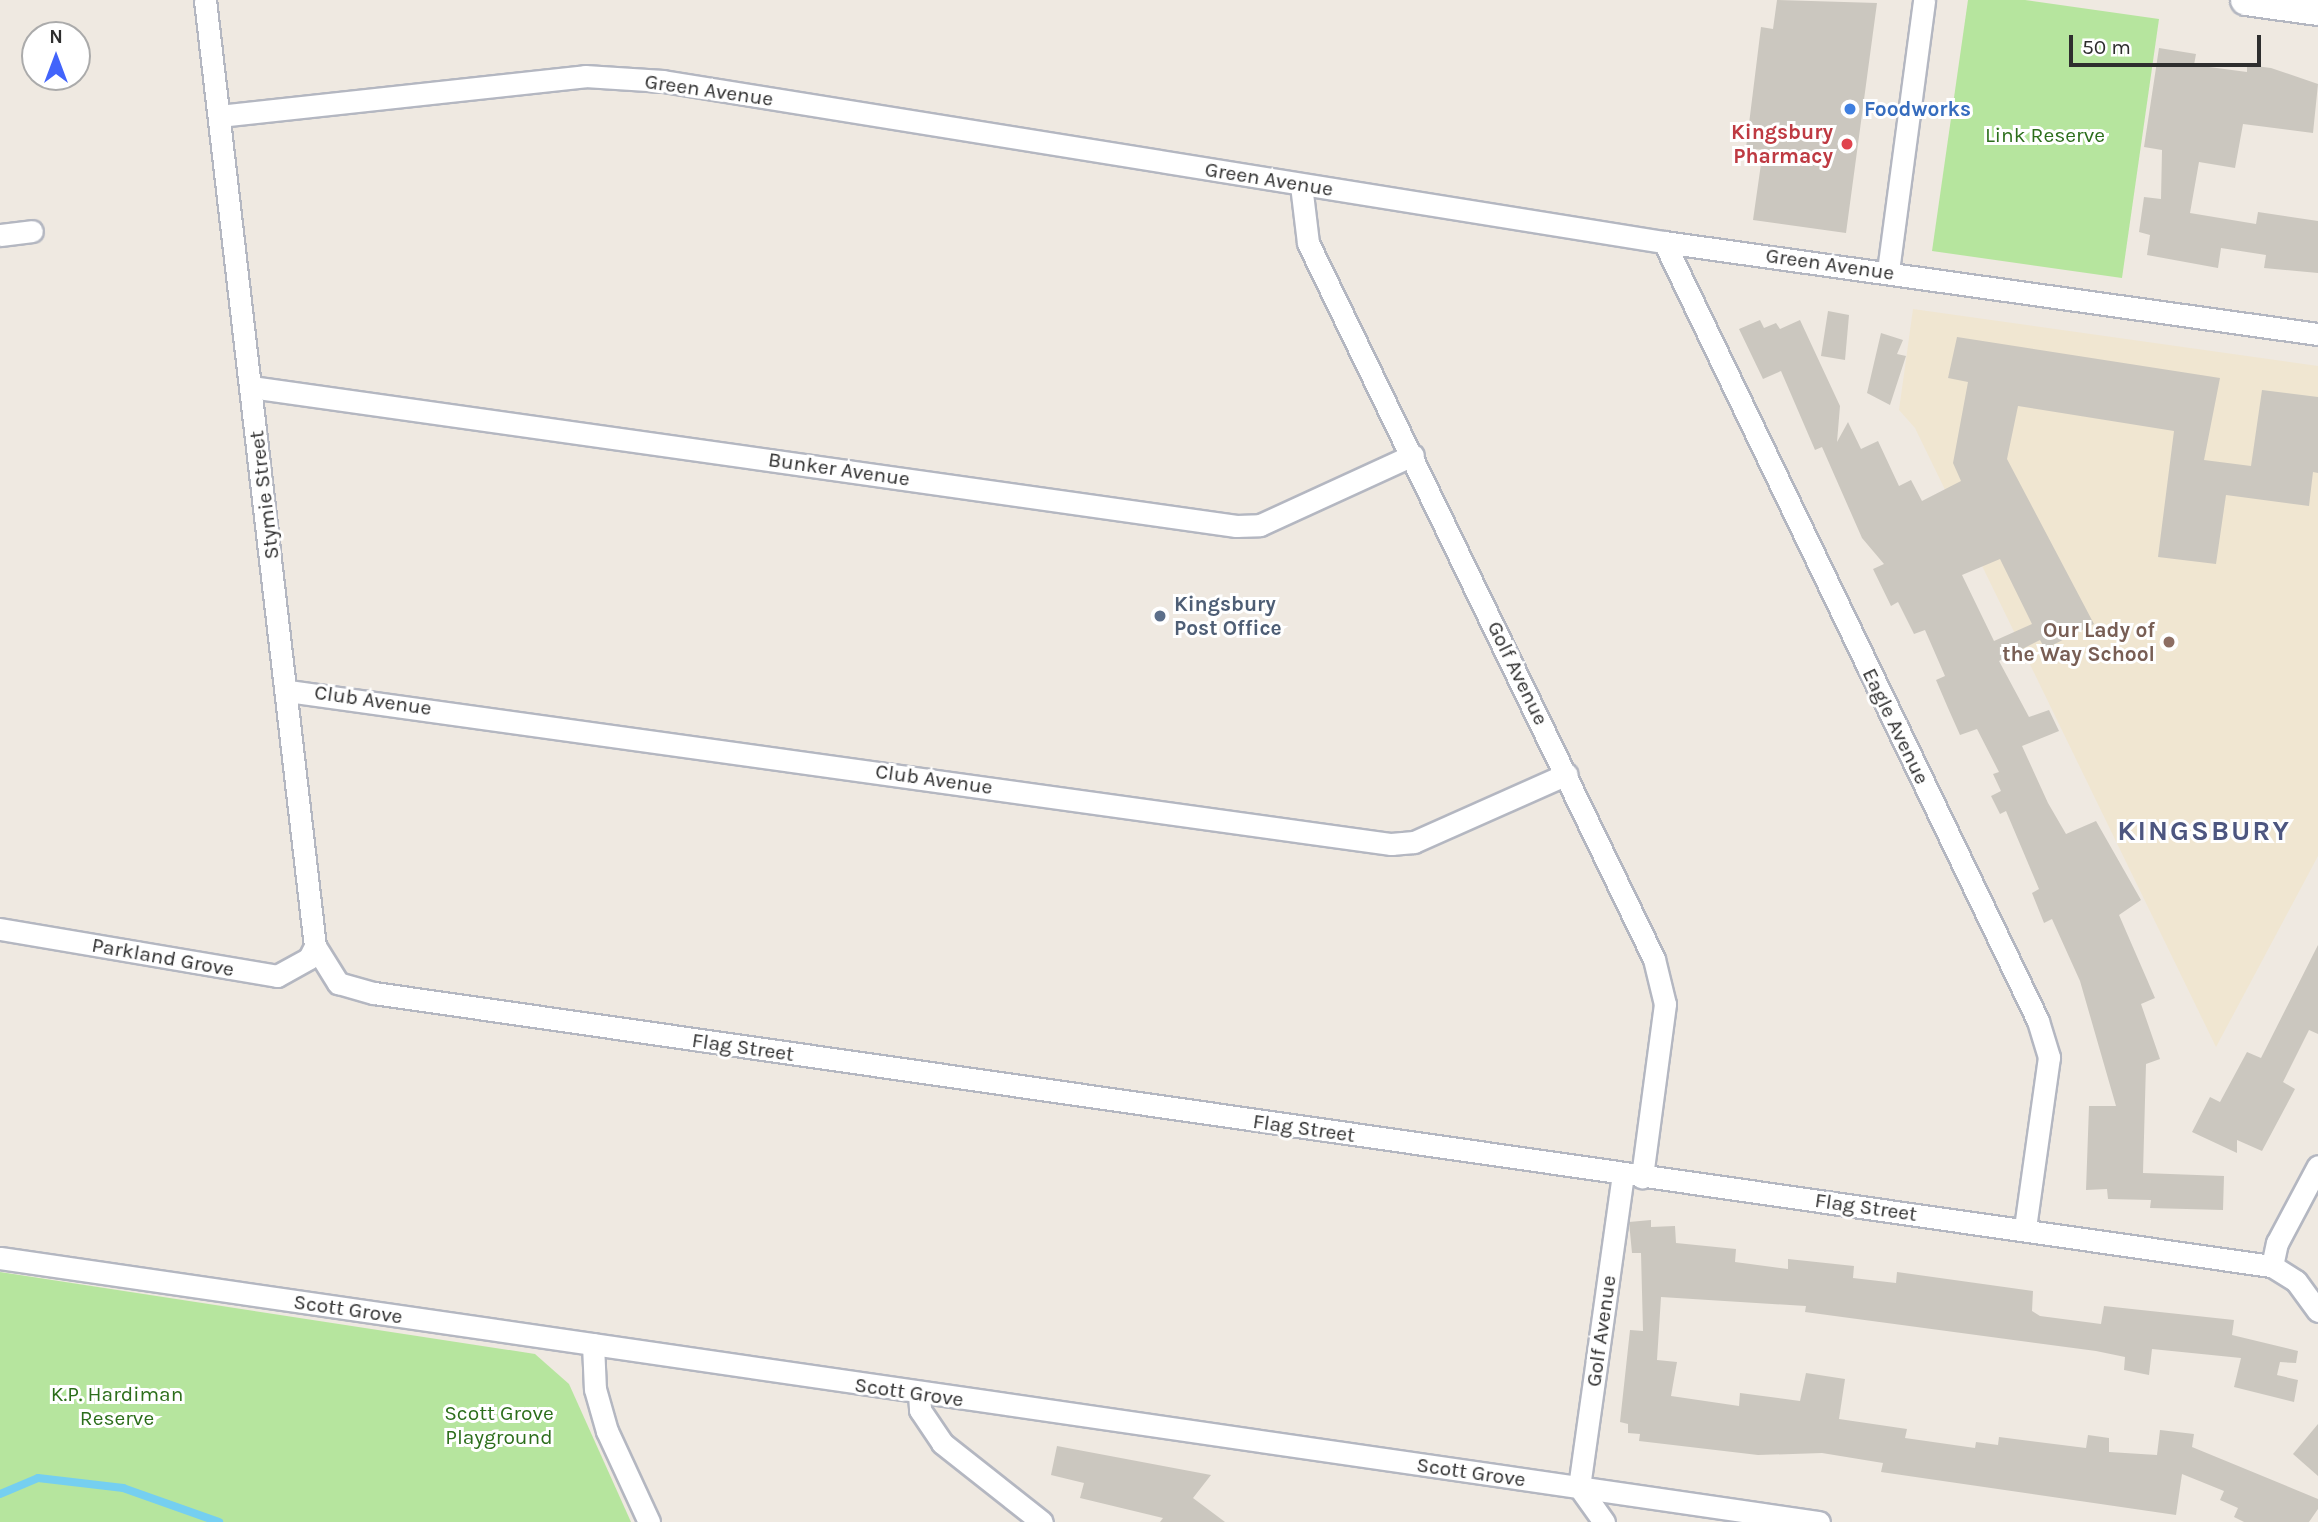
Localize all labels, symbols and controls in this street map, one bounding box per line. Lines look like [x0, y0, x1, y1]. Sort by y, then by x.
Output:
north arrow [21, 21, 91, 91]
scale bar [2073, 21, 2266, 65]
text: N [49, 26, 63, 48]
text: 50 m [2082, 35, 2131, 59]
street label: Green Avenue [643, 69, 775, 111]
place label: Foodworks [1864, 96, 1971, 122]
marker: Foodworks [1842, 101, 1858, 117]
place label: Kingsbury Pharmacy [1731, 119, 1833, 169]
park label: Link Reserve [1985, 122, 2105, 148]
marker: Kingsbury Pharmacy [1839, 136, 1855, 152]
street label: Green Avenue [1203, 156, 1335, 202]
street label: Green Avenue [1764, 243, 1896, 285]
street label: Stymie Street [244, 429, 284, 561]
street label: Bunker Avenue [767, 447, 911, 491]
place label: Kingsbury Post Office [1174, 591, 1282, 641]
marker: Kingsbury Post Office [1152, 608, 1168, 624]
street label: Golf Avenue [1482, 617, 1554, 729]
place label: Our Lady of the Way School [2002, 617, 2155, 667]
marker: Our Lady of the Way School [2161, 634, 2177, 650]
street label: Eagle Avenue [1857, 664, 1935, 788]
street label: Club Avenue [313, 679, 433, 721]
street label: Club Avenue [874, 758, 994, 800]
district label: KINGSBURY [2118, 814, 2290, 848]
street label: Parkland Grove [90, 932, 236, 982]
street label: Flag Street [690, 1027, 796, 1067]
street label: Flag Street [1251, 1108, 1357, 1148]
street label: Flag Street [1813, 1187, 1919, 1227]
street label: Golf Avenue [1581, 1274, 1621, 1388]
street label: Scott Grove [292, 1289, 404, 1329]
street label: Scott Grove [853, 1372, 965, 1412]
park label: K.P. Hardiman Reserve [51, 1381, 183, 1431]
park label: Scott Grove Playground [444, 1400, 554, 1450]
street label: Scott Grove [1415, 1452, 1527, 1492]

